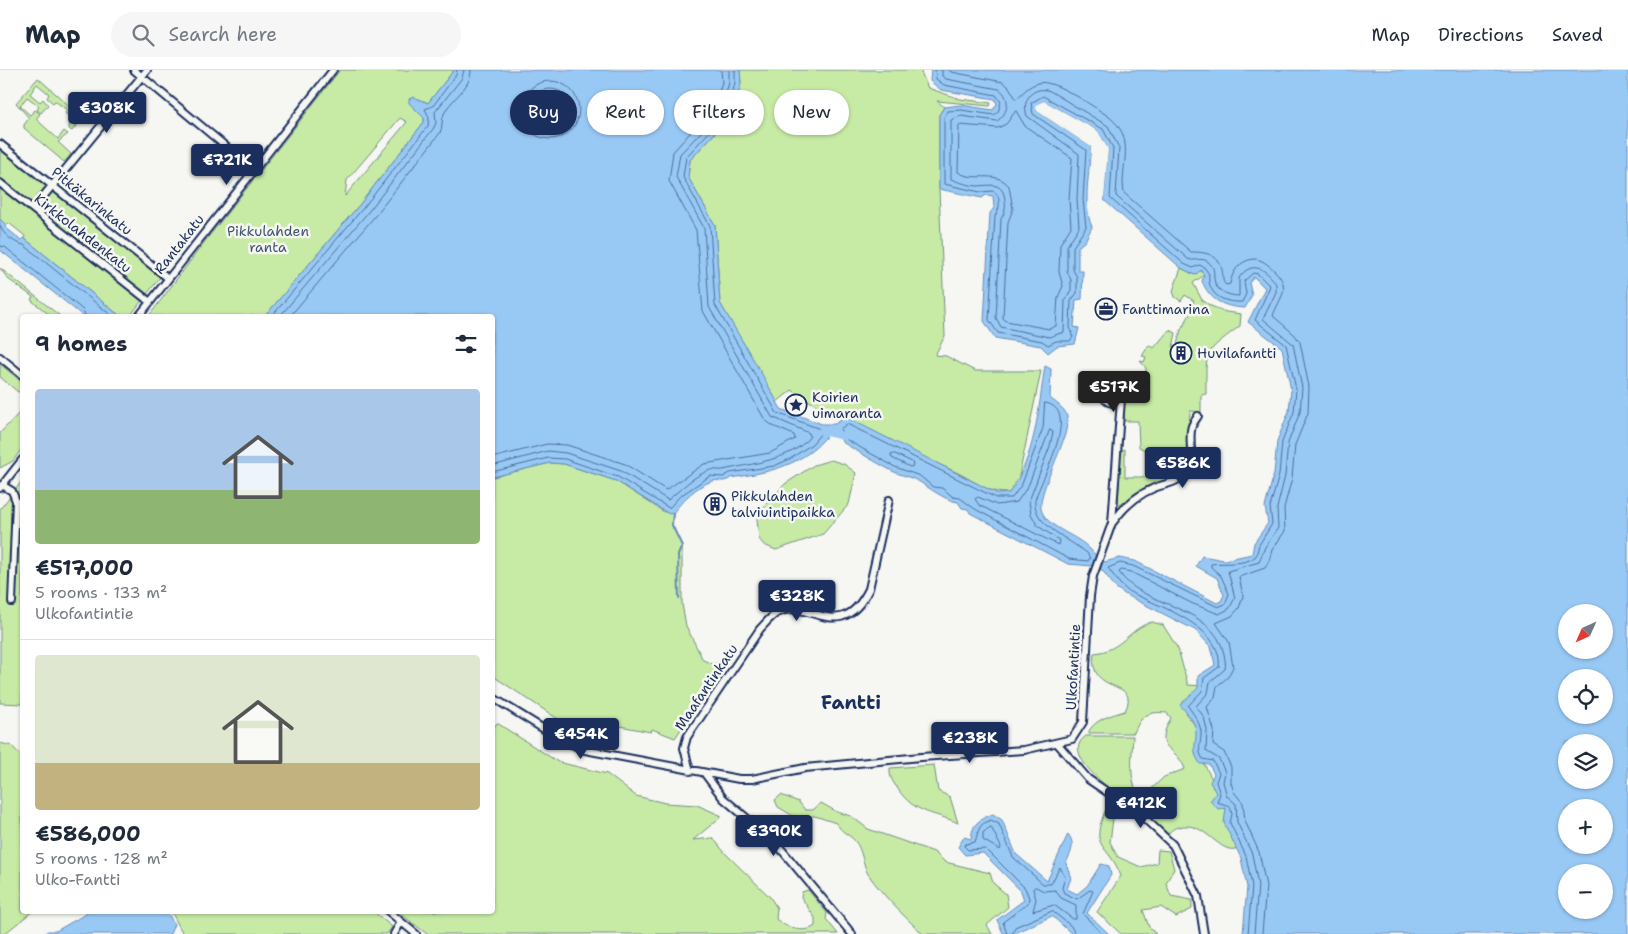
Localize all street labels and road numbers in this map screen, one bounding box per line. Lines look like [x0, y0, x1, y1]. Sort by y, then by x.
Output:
street label: Pitkäkarinkatu [48, 163, 136, 239]
street label: Kirkkolahdenkatu [31, 189, 135, 277]
street label: Rantakatu [150, 210, 208, 278]
street label: Ulkofantintie [1062, 623, 1084, 711]
street label: Maafantinkatu [670, 640, 742, 734]

